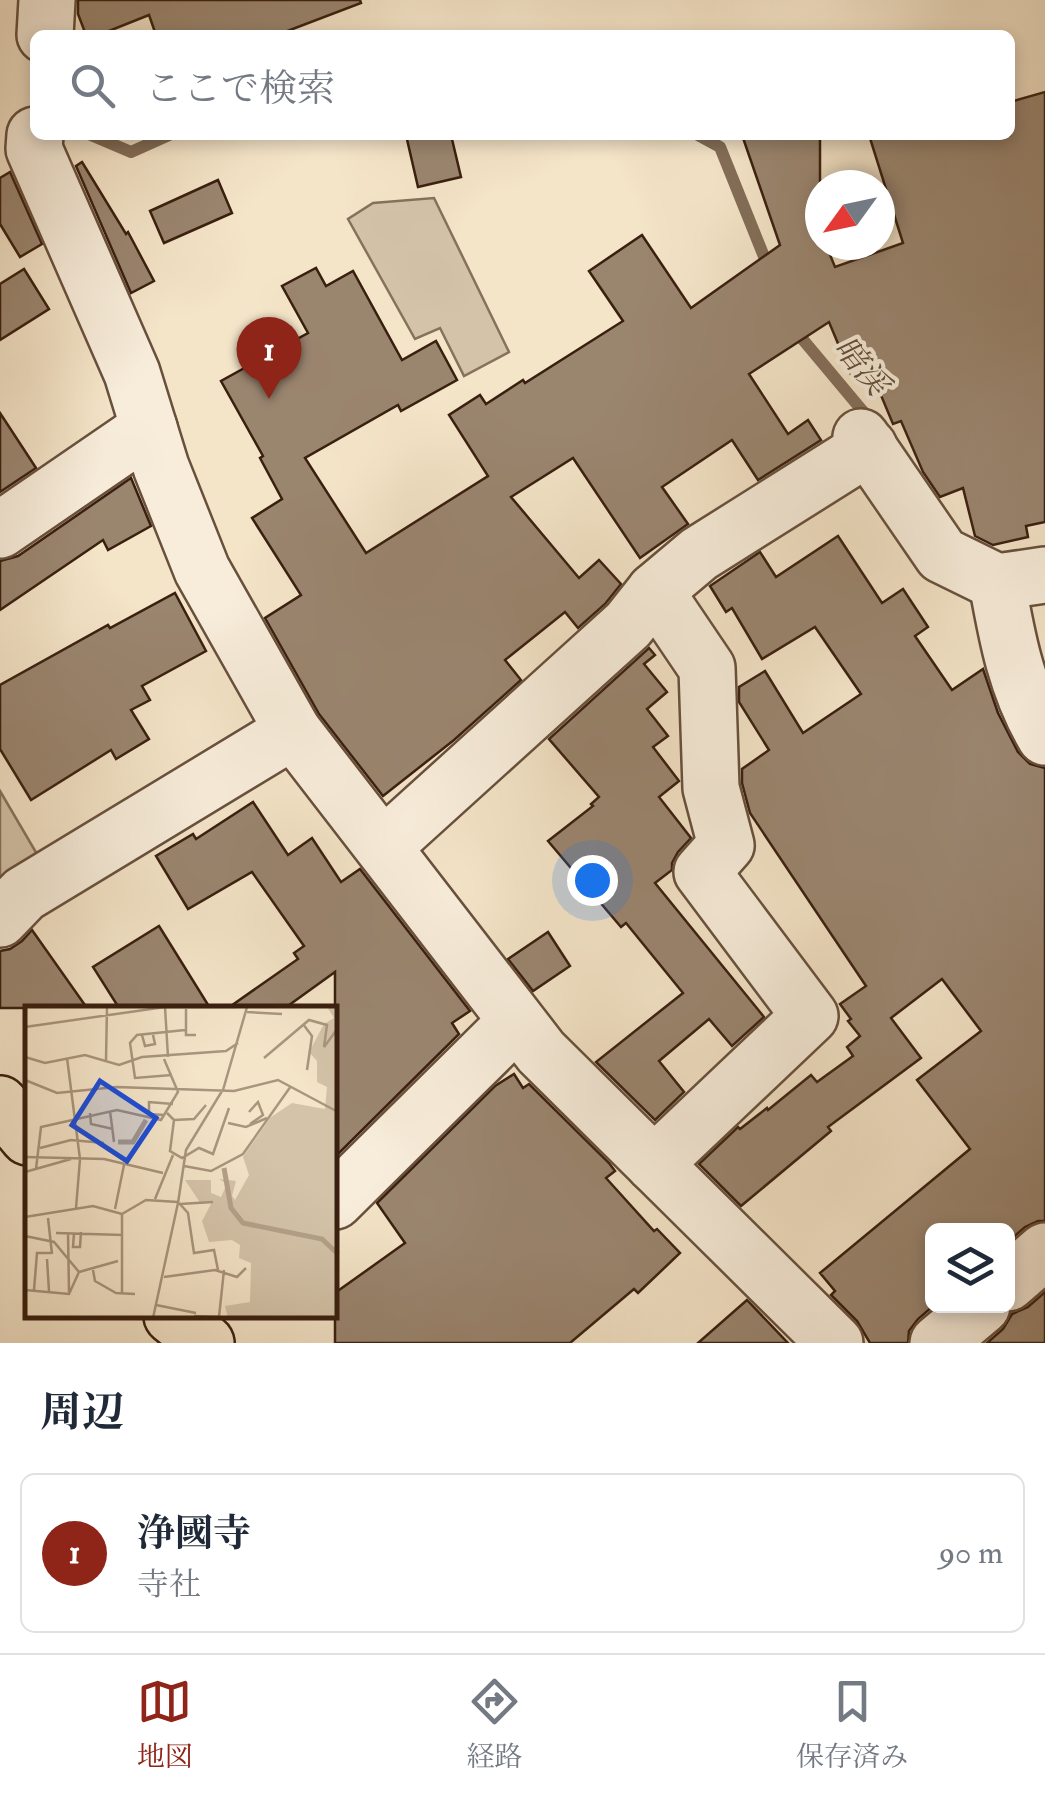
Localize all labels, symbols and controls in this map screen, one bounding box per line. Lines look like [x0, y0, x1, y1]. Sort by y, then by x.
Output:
search box [30, 30, 1015, 140]
icon: search [65, 58, 120, 113]
text: ここで検索 [145, 65, 335, 113]
north arrow [805, 170, 895, 260]
pin: 1 [236, 316, 302, 399]
water label: 暗渓 [825, 329, 899, 406]
your location [567, 855, 618, 906]
inset map [25, 1006, 338, 1318]
map controls [925, 1223, 1015, 1313]
button: layers [925, 1223, 1015, 1313]
text: 周辺 [40, 1387, 124, 1439]
text: 浄國寺 [137, 1510, 251, 1558]
text: 1 [69, 1533, 80, 1573]
text: 90 m [939, 1533, 1003, 1573]
text: 寺社 [137, 1565, 201, 1605]
tab: 地図 [137, 1674, 193, 1775]
tab: 経路 [466, 1674, 522, 1775]
tab: 保存済み [796, 1674, 908, 1775]

